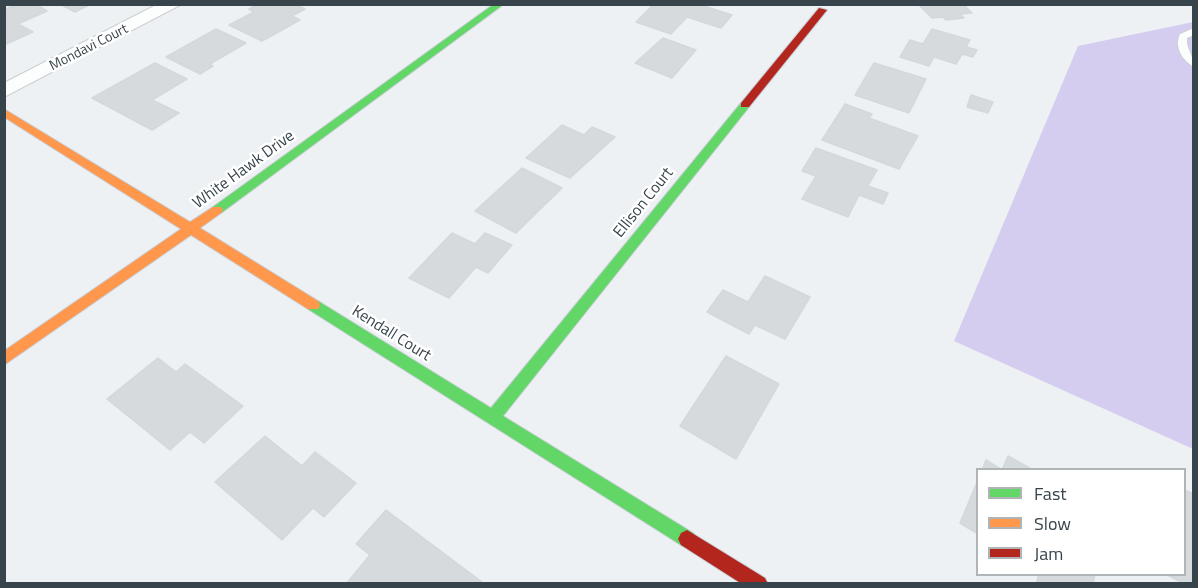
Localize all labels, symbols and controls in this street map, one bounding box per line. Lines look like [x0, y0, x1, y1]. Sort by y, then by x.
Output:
street label: Mondavi Court [47, 21, 131, 75]
street label: White Hawk Drive [190, 127, 298, 213]
street label: Ellison Court [610, 164, 678, 242]
street label: Kendall Court [348, 302, 434, 366]
legend [976, 468, 1186, 576]
text: Fast [1034, 480, 1067, 507]
text: Slow [1034, 510, 1071, 537]
text: Jam [1034, 540, 1063, 567]

